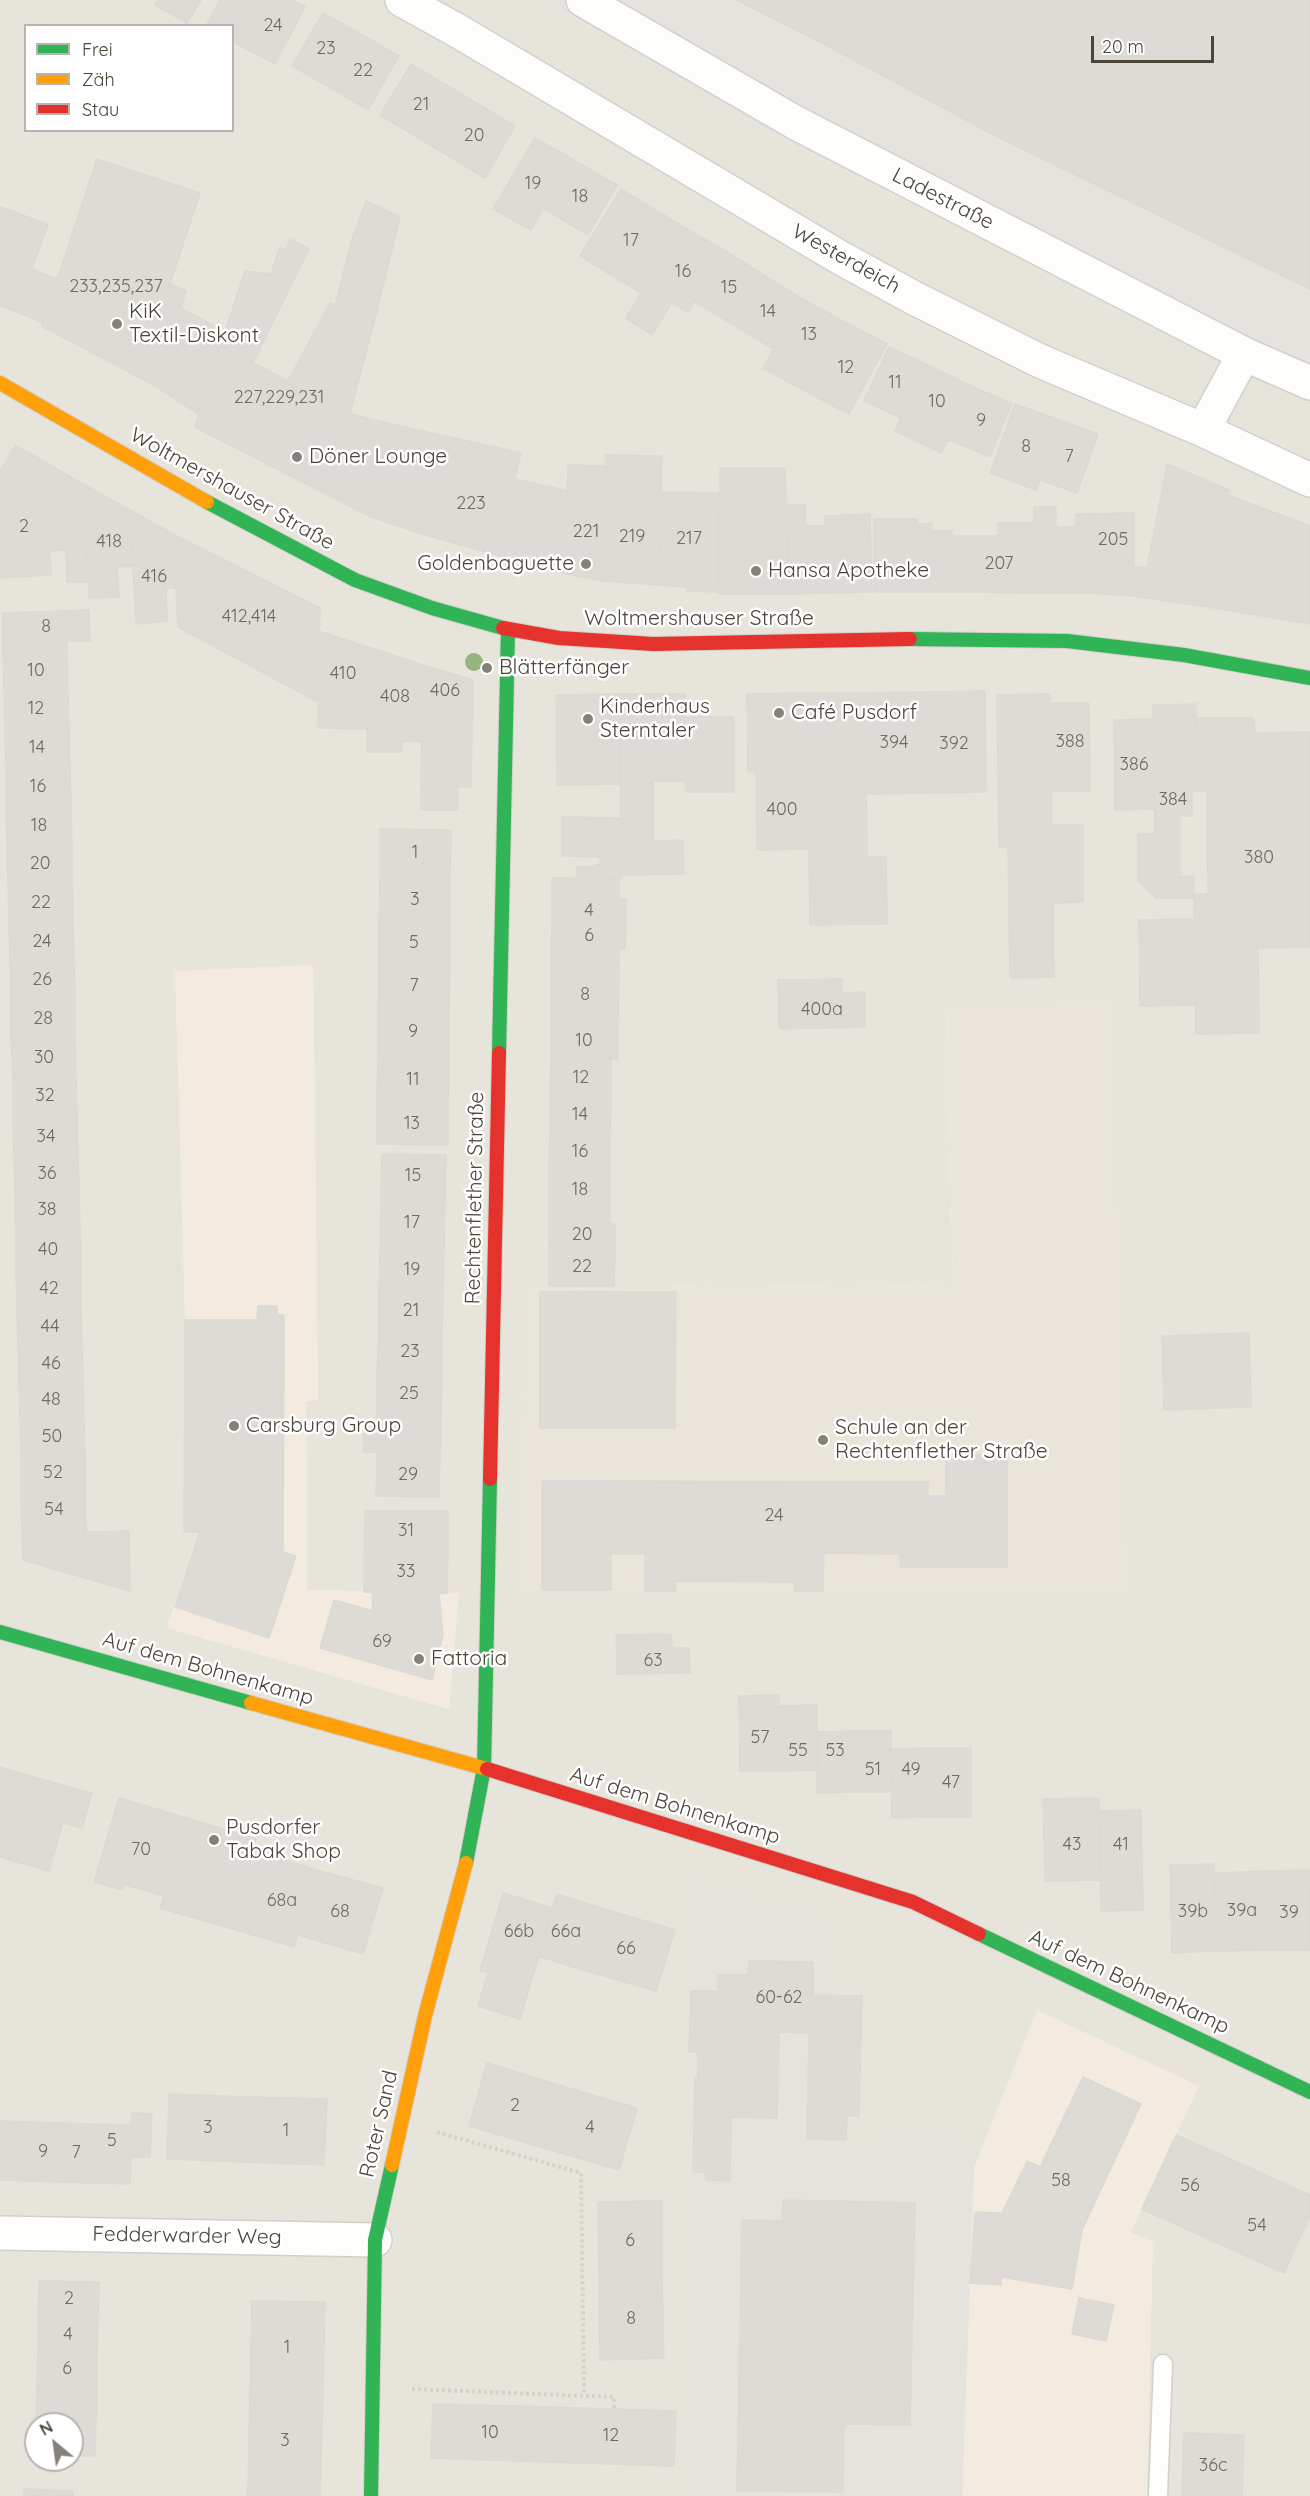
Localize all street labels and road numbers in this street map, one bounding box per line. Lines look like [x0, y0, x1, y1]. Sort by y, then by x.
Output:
street label: Ladestraße [888, 163, 998, 235]
street label: Westerdeich [787, 219, 905, 299]
street label: Woltmershauser Straße [126, 422, 338, 556]
street label: Woltmershauser Straße [584, 606, 814, 632]
street label: Rechtenflether Straße [461, 1091, 489, 1305]
street label: Auf dem Bohnenkamp [100, 1627, 316, 1711]
street label: Auf dem Bohnenkamp [567, 1762, 783, 1850]
street label: Auf dem Bohnenkamp [1025, 1924, 1233, 2040]
street label: Roter Sand [354, 2068, 404, 2180]
street label: Fedderwarder Weg [92, 2222, 282, 2250]

